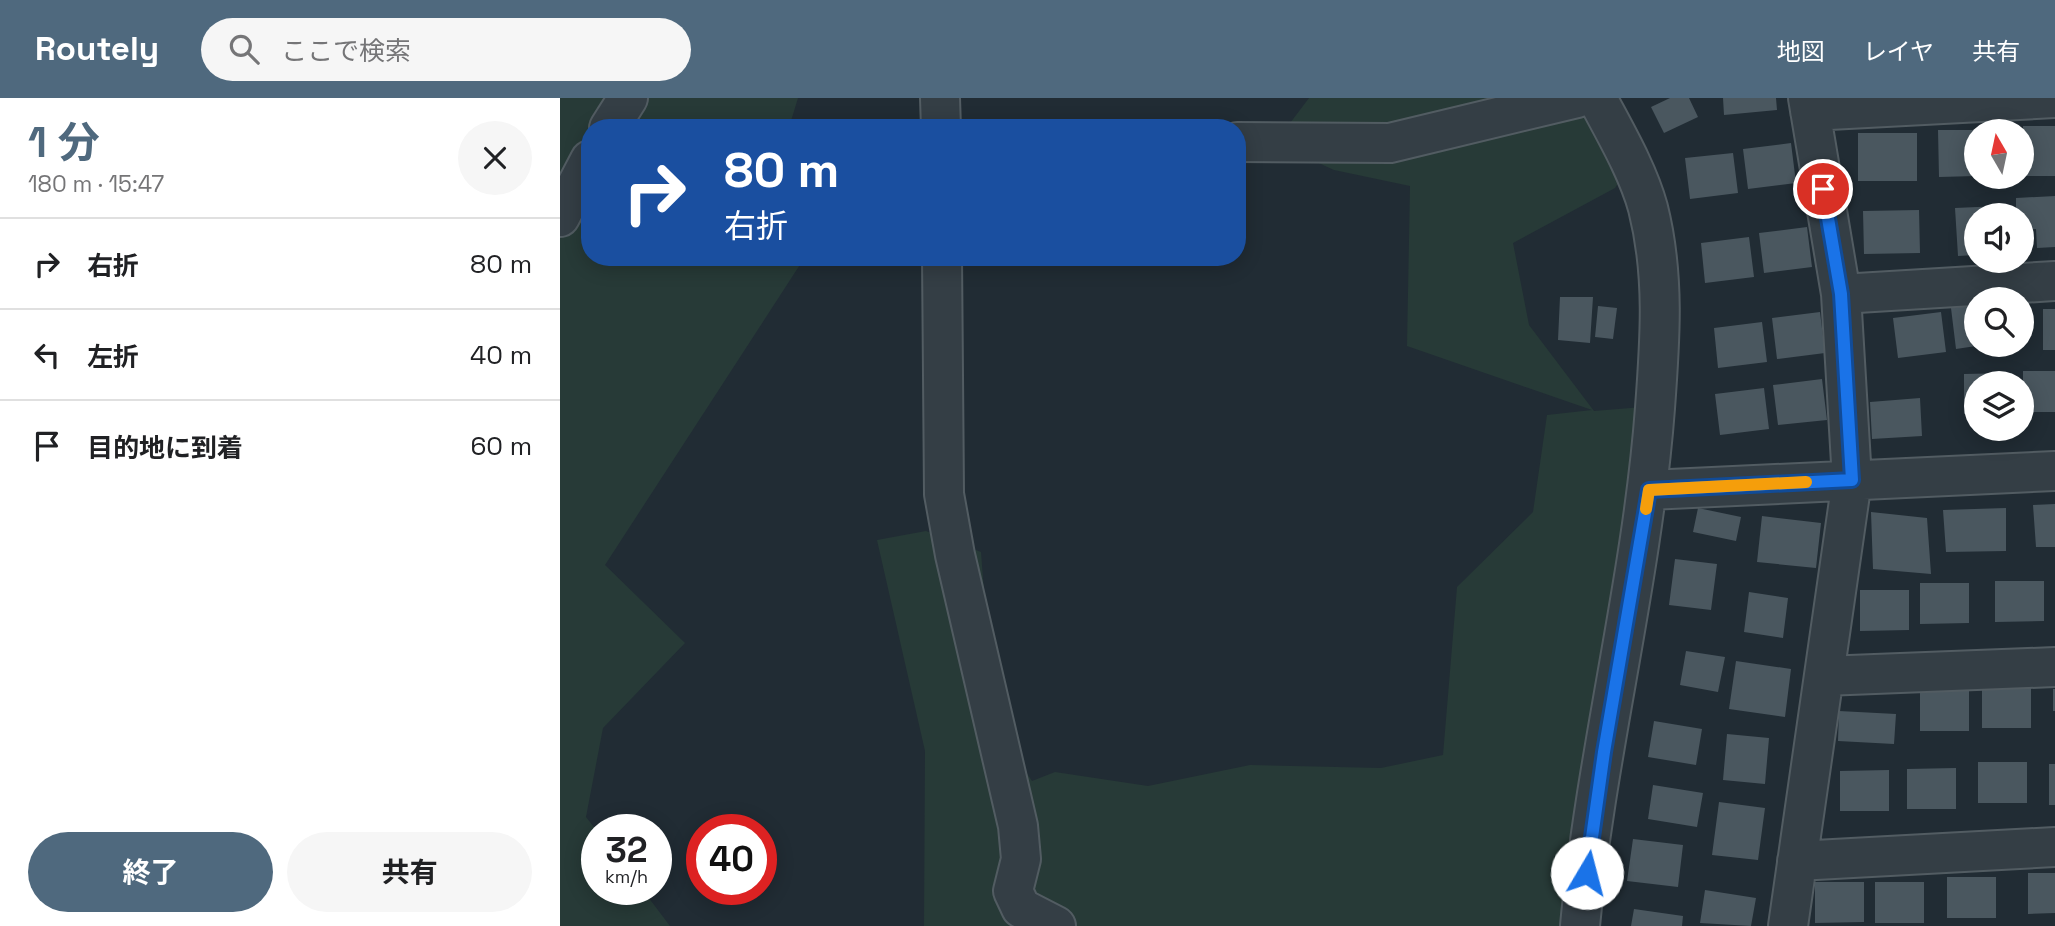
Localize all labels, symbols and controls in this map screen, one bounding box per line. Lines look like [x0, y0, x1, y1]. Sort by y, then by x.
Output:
search box [201, 18, 691, 81]
text: Routely [35, 28, 159, 70]
icon: search [225, 30, 263, 68]
text: ここで検索 [281, 34, 411, 68]
text: 地図 [1777, 36, 1825, 67]
text: レイヤ [1863, 36, 1934, 67]
text: 共有 [1972, 36, 2020, 67]
text: 1 分 [28, 116, 100, 169]
north arrow [1964, 119, 2034, 189]
map controls [1964, 119, 2034, 441]
button: close [458, 121, 532, 195]
text: 80 m [724, 139, 839, 201]
icon: right [609, 147, 700, 238]
pin [1793, 159, 1853, 219]
text: 180 m · 15:47 [28, 169, 164, 199]
icon: arrive [1804, 170, 1842, 208]
button: sound [1964, 203, 2034, 273]
text: 右折 [724, 206, 788, 246]
icon: right [28, 245, 66, 283]
text: 80 m [470, 247, 532, 281]
text: 右折 [87, 249, 139, 283]
button: search [1964, 287, 2034, 357]
icon: left [28, 336, 66, 374]
text: 40 m [470, 338, 532, 372]
text: 左折 [87, 340, 139, 374]
button: layers [1964, 371, 2034, 441]
icon: arrive [28, 427, 66, 465]
text: 60 m [470, 429, 532, 463]
text: 目的地に到着 [87, 431, 243, 465]
speed limit sign: 40 [686, 814, 777, 905]
text: 32 [605, 828, 648, 872]
button: 終了 [28, 832, 273, 912]
button: 共有 [287, 832, 532, 912]
position arrow [1550, 836, 1624, 910]
text: km/h [605, 865, 648, 888]

